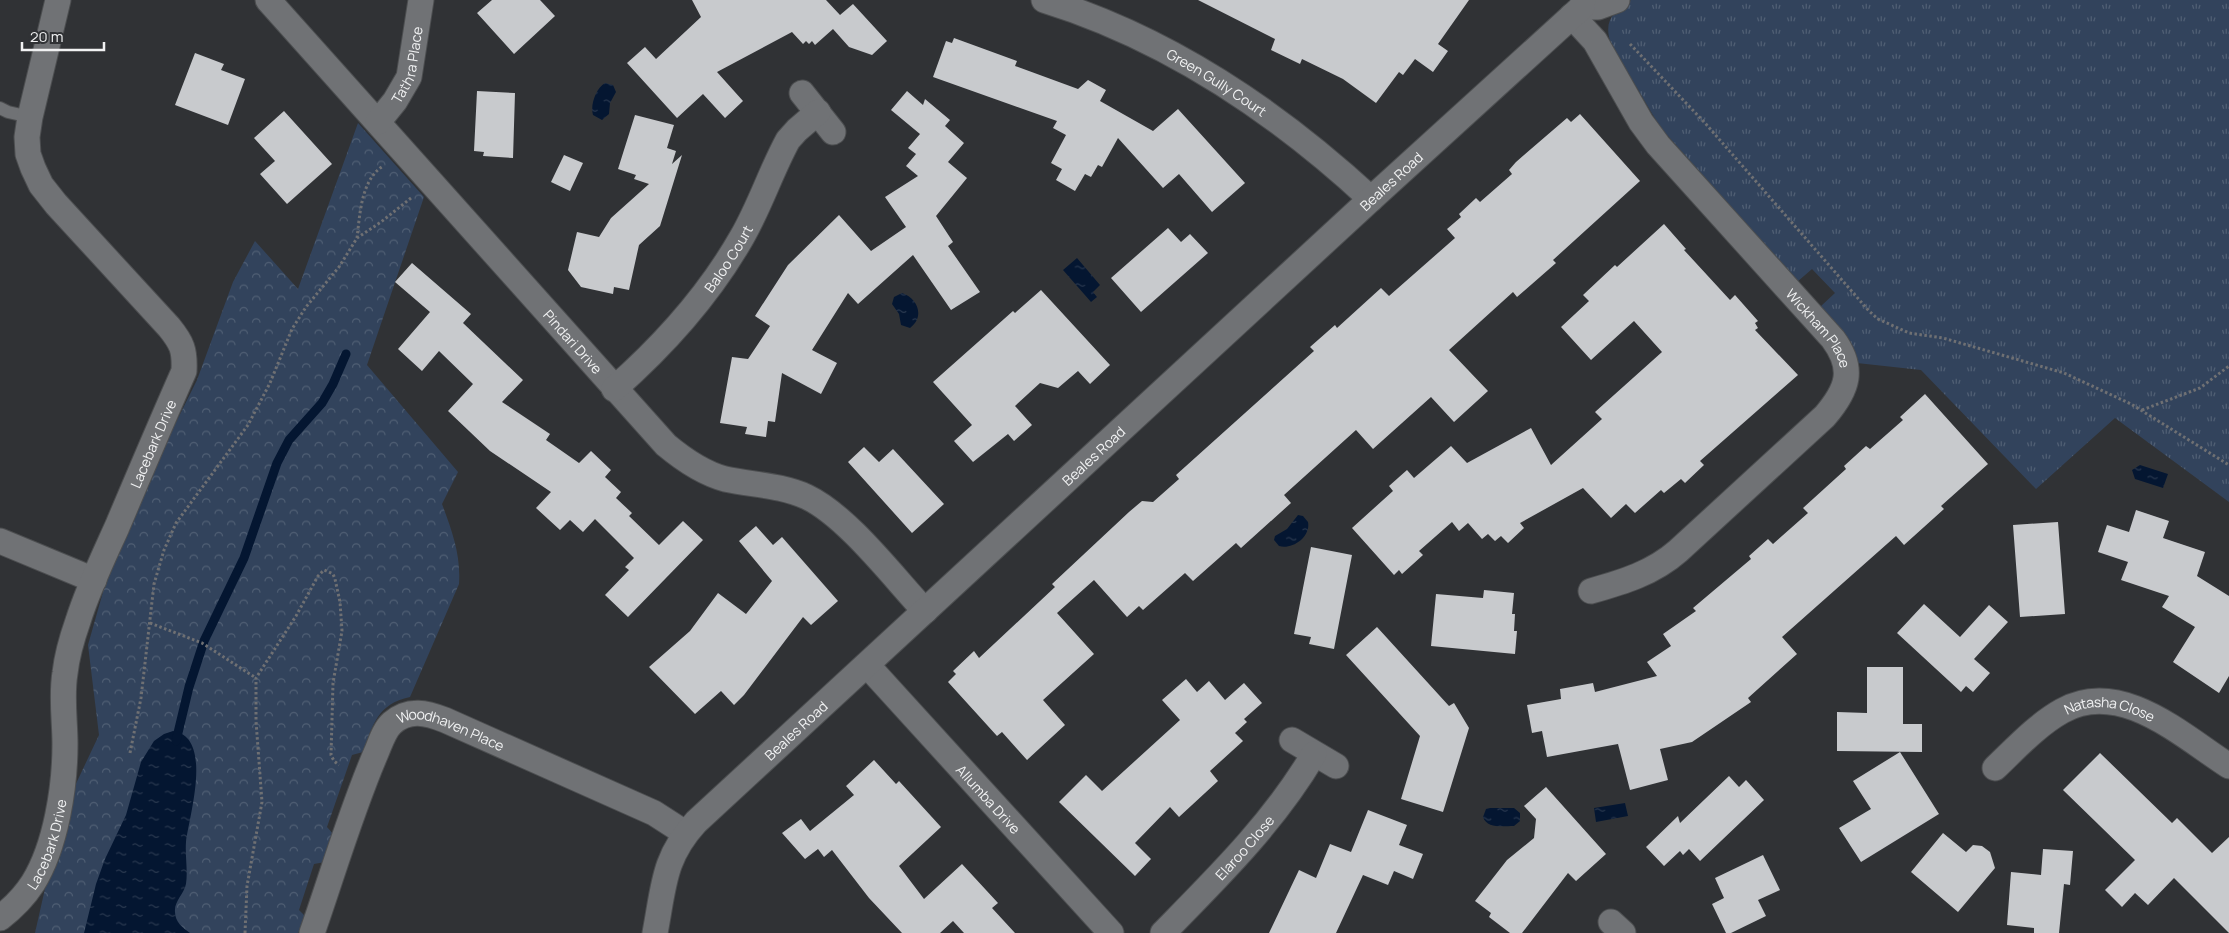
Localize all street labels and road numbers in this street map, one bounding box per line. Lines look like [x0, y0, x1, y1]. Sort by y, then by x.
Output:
street label: Tathra Place [386, 25, 426, 107]
street label: Green Gully Court [1164, 44, 1271, 120]
street label: Beales Road [1355, 147, 1427, 215]
street label: Baloo Court [699, 221, 757, 296]
street label: Wickham Place [1782, 284, 1855, 370]
street label: Pindari Drive [540, 305, 607, 378]
street label: Lacebark Drive [125, 396, 180, 491]
street label: Beales Road [1058, 422, 1129, 489]
street label: Natasha Close [2061, 691, 2159, 726]
street label: Beales Road [760, 696, 831, 764]
street label: Woodhaven Place [393, 704, 508, 755]
street label: Allumba Drive [952, 760, 1025, 838]
street label: Lacebark Drive [22, 798, 70, 893]
street label: Elaroo Close [1210, 811, 1278, 884]

